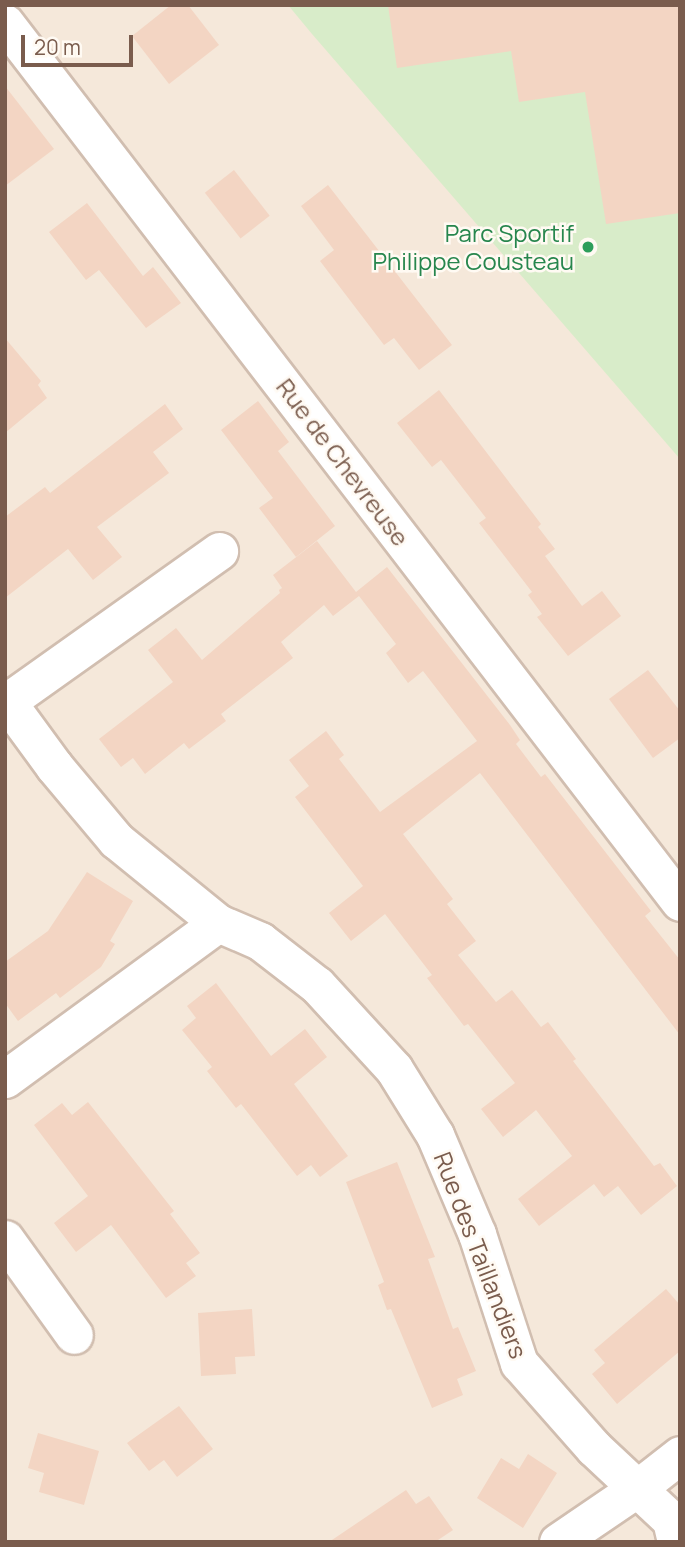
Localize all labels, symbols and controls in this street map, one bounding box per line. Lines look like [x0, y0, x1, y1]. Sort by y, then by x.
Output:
scale bar [24, 21, 136, 65]
text: 20 m [34, 33, 81, 61]
place label: Parc Sportif Philippe Cousteau [372, 219, 574, 275]
marker: Parc Sportif Philippe Cousteau [580, 239, 596, 255]
street label: Rue de Chevreuse [271, 373, 415, 551]
street label: Rue des Taillandiers [428, 1148, 534, 1362]

